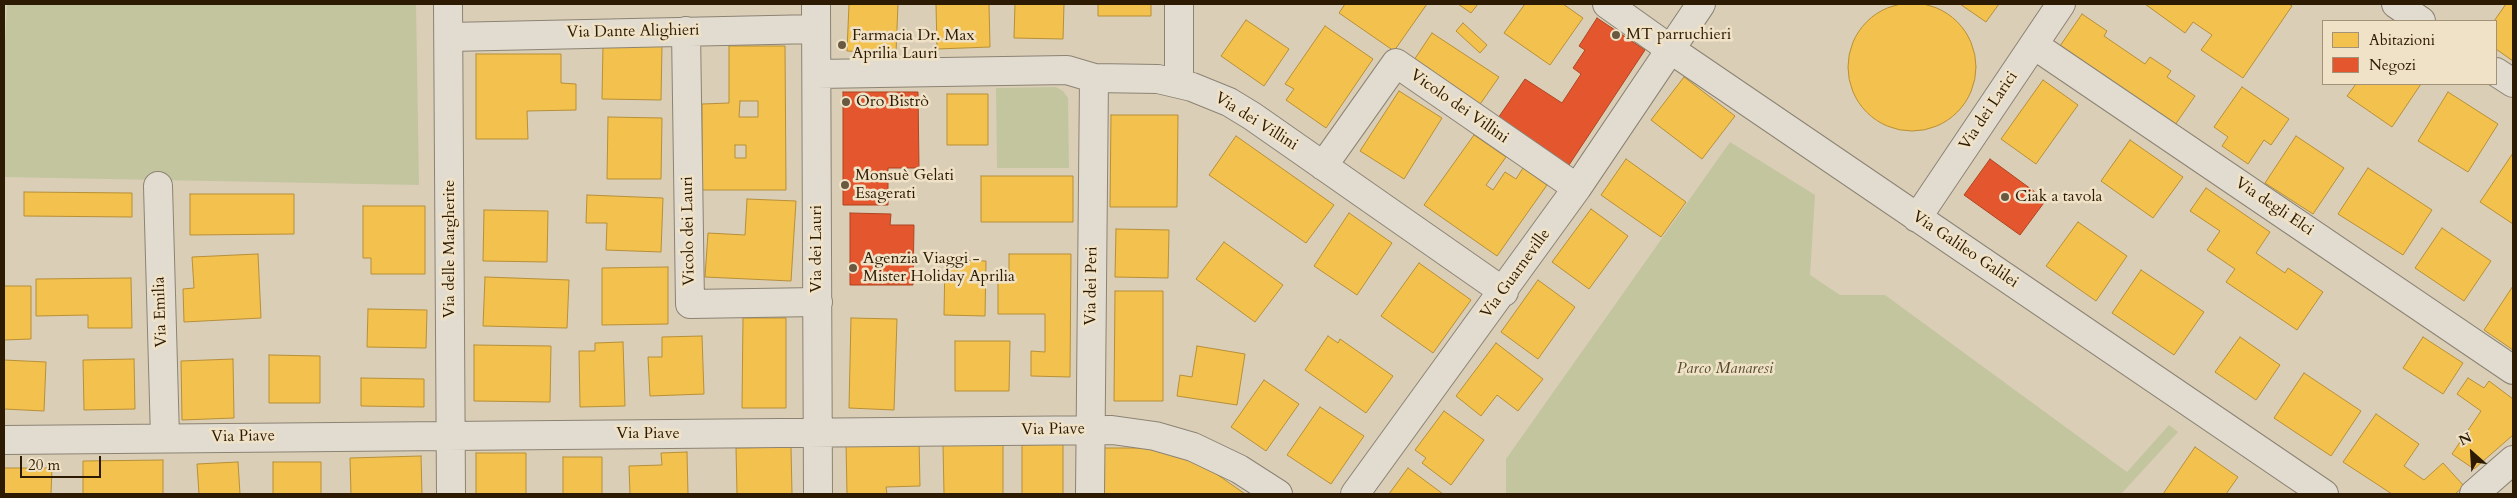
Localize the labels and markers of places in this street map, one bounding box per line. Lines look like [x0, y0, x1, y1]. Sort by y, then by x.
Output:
place label: MT parruchieri [1626, 25, 1731, 45]
place label: Farmacia Dr. Max Aprilia Lauri [852, 26, 974, 64]
marker: MT parruchieri [1610, 29, 1622, 41]
marker: Farmacia Dr. Max Aprilia Lauri [836, 39, 848, 51]
place label: Oro Bistrò [856, 92, 929, 112]
marker: Oro Bistrò [840, 96, 852, 108]
place label: Monsuè Gelati Esagerati [855, 166, 954, 204]
marker: Monsuè Gelati Esagerati [839, 179, 851, 191]
place label: Ciak a tavola [2015, 187, 2102, 207]
marker: Ciak a tavola [1999, 191, 2011, 203]
place label: Agenzia Viaggi - Mister Holiday Aprilia [863, 249, 1015, 287]
marker: Agenzia Viaggi - Mister Holiday Aprilia [847, 262, 859, 274]

